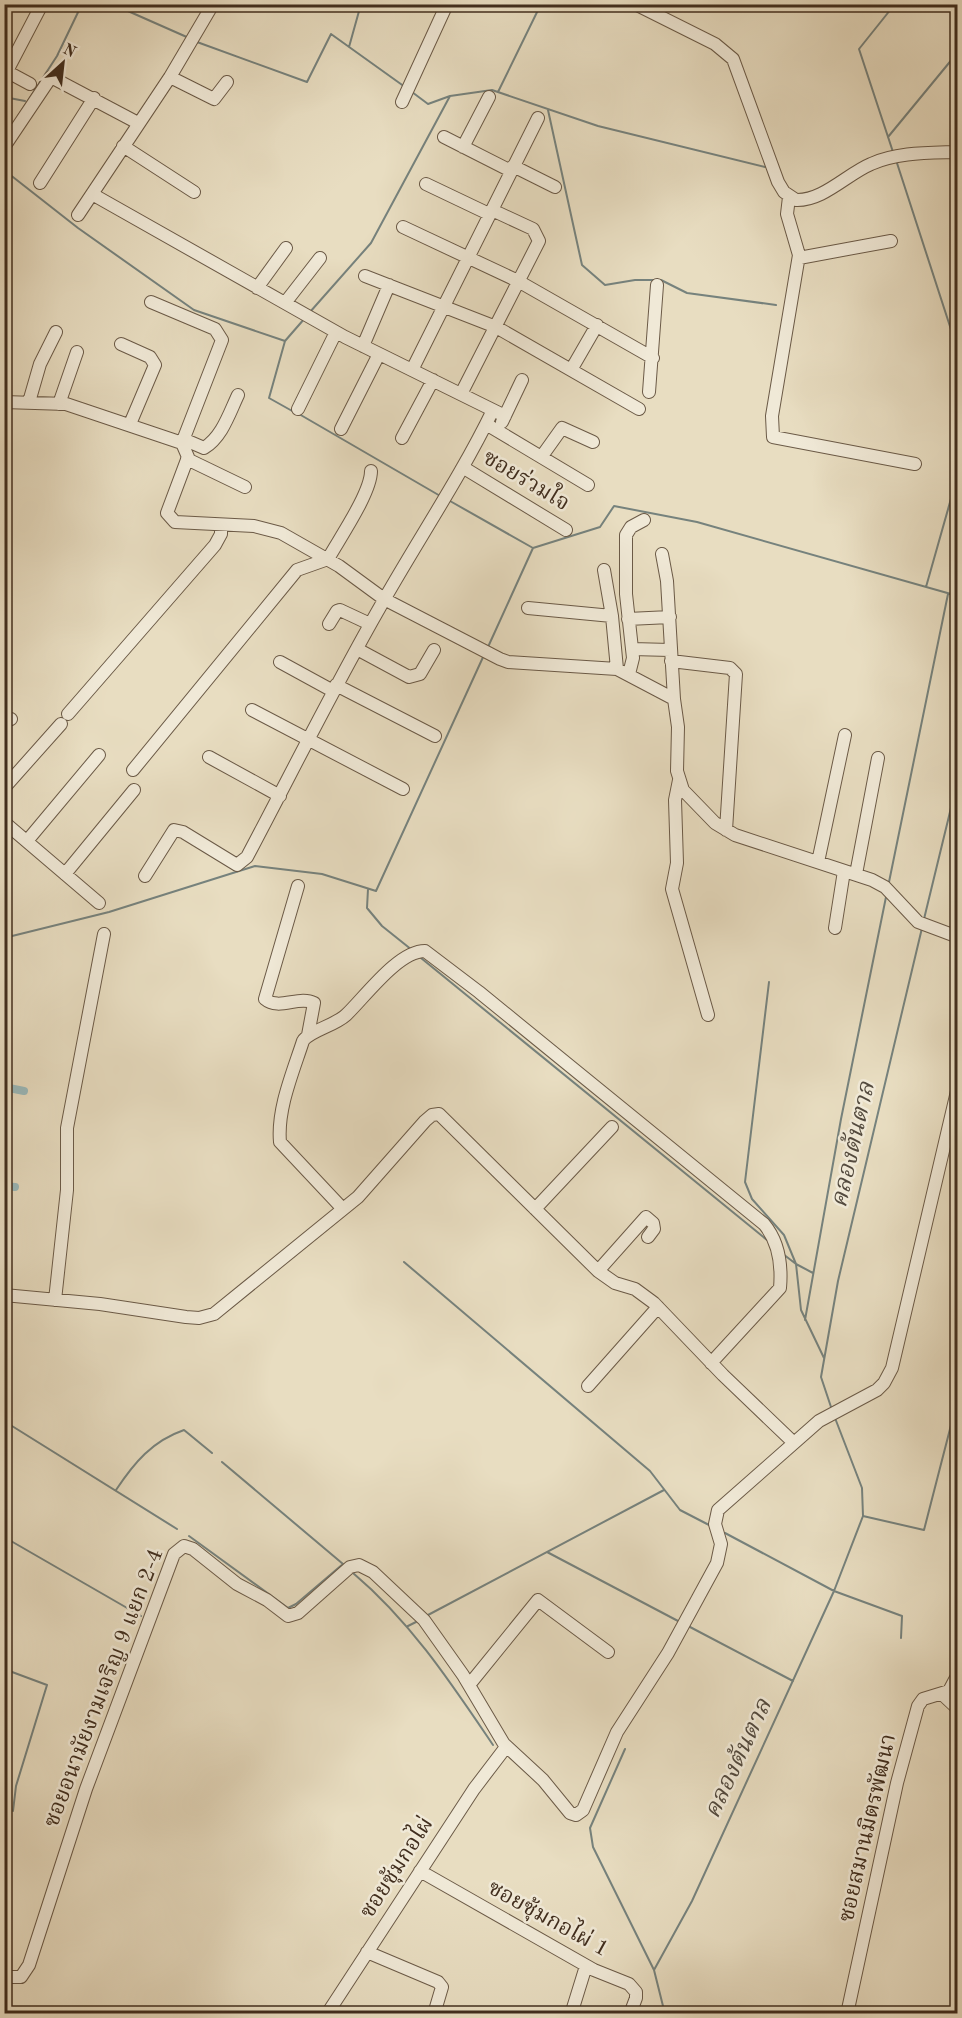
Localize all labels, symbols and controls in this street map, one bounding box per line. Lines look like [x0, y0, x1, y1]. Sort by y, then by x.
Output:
north arrow [33, 33, 93, 93]
text: N [60, 42, 79, 62]
street label: ซอยร่วมใจ [479, 442, 576, 515]
water label: คลองต้นตาล [825, 1079, 880, 1210]
street label: ซอยอนามัยงามเจริญ 9 แยก 2-4 [40, 1545, 167, 1830]
water label: คลองต้นตาล [698, 1694, 777, 1822]
street label: ซอยสมานมิตรพัฒนา [835, 1732, 900, 1924]
street label: ซอยซุ้มกอไผ่ [352, 1811, 439, 1923]
street label: ซอยซุ้มกอไผ่ 1 [483, 1872, 614, 1963]

